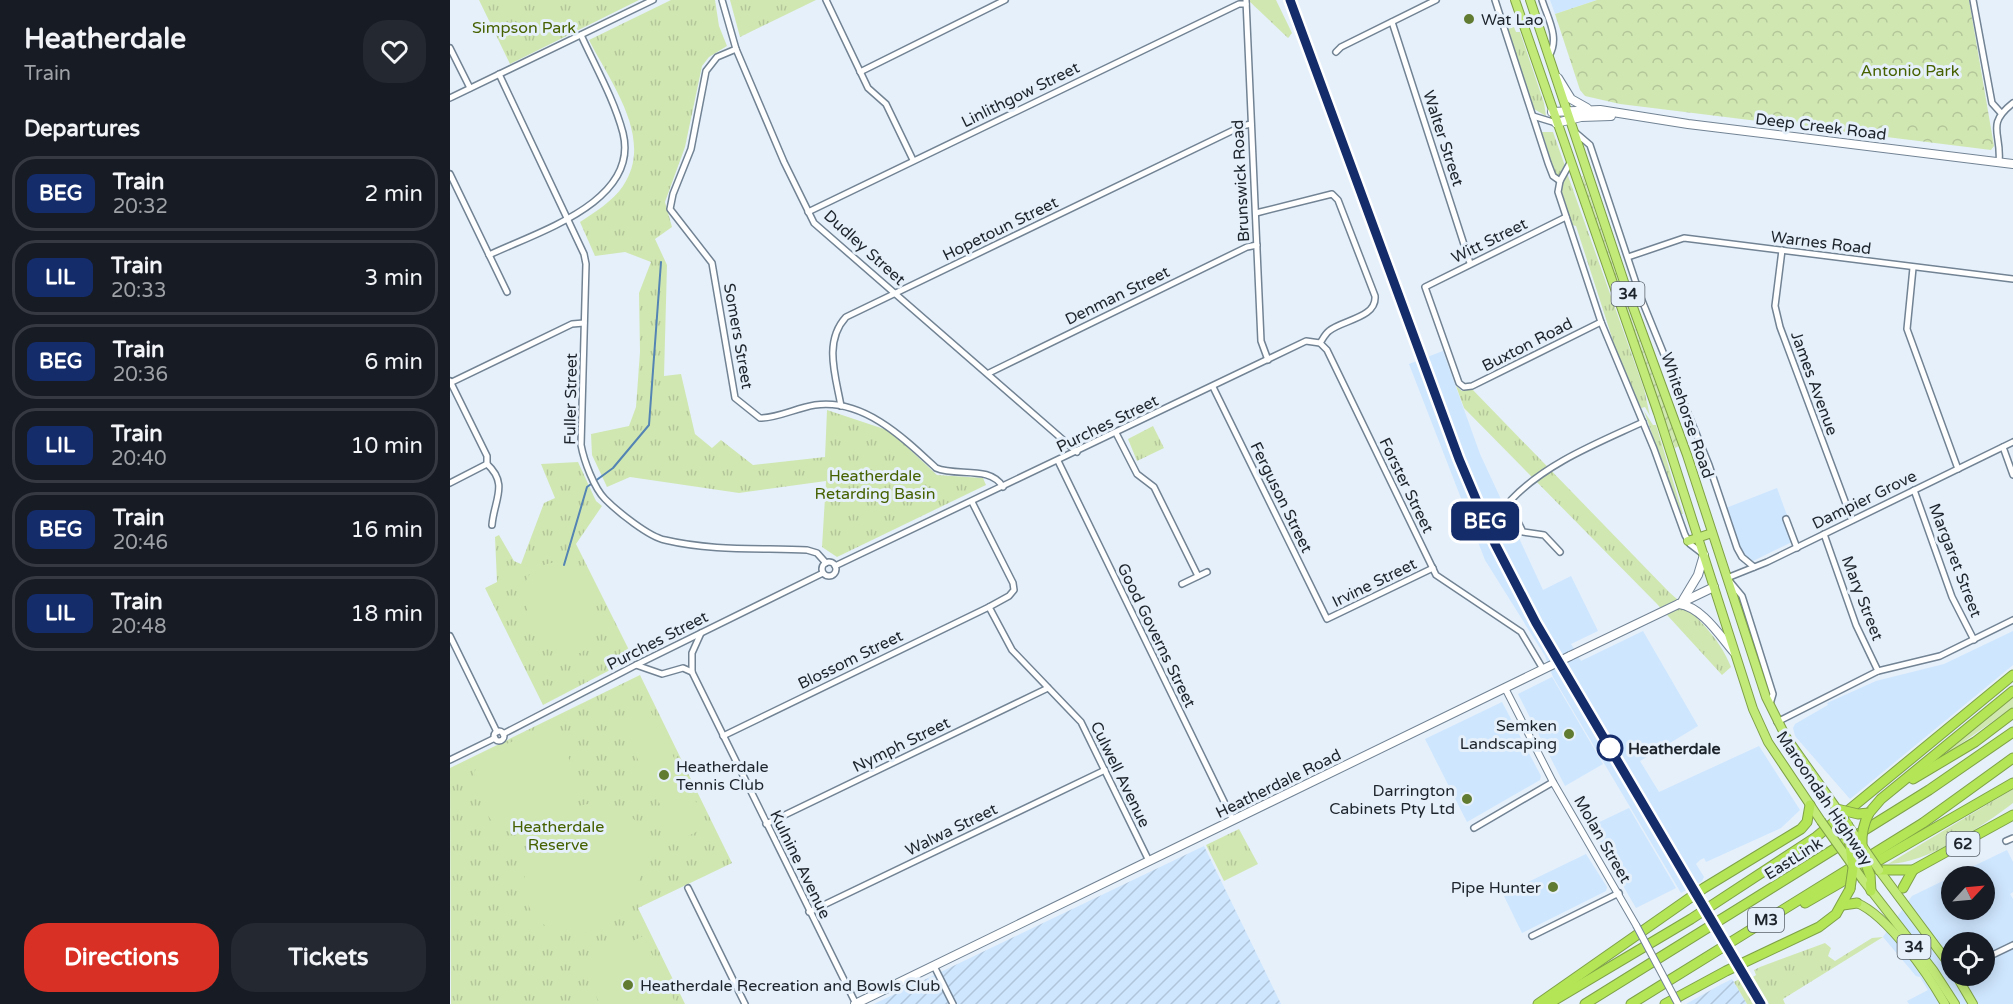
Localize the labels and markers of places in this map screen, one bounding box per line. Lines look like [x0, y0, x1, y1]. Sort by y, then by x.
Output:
place label: Wat Lao [1481, 10, 1544, 30]
marker: Wat Lao [1462, 12, 1476, 26]
place label: Semken Landscaping [1460, 716, 1557, 754]
marker: Semken Landscaping [1562, 727, 1576, 741]
marker: Heatherdale [1597, 735, 1623, 761]
place label: Heatherdale [1628, 739, 1721, 759]
place label: Heatherdale Tennis Club [676, 757, 769, 795]
marker: Heatherdale Tennis Club [657, 768, 671, 782]
place label: Darrington Cabinets Pty Ltd [1329, 781, 1455, 819]
marker: Darrington Cabinets Pty Ltd [1460, 792, 1474, 806]
place label: Pipe Hunter [1451, 878, 1542, 898]
marker: Pipe Hunter [1546, 880, 1560, 894]
place label: Heatherdale Recreation and Bowls Club [640, 976, 940, 996]
marker: Heatherdale Recreation and Bowls Club [621, 978, 635, 992]

